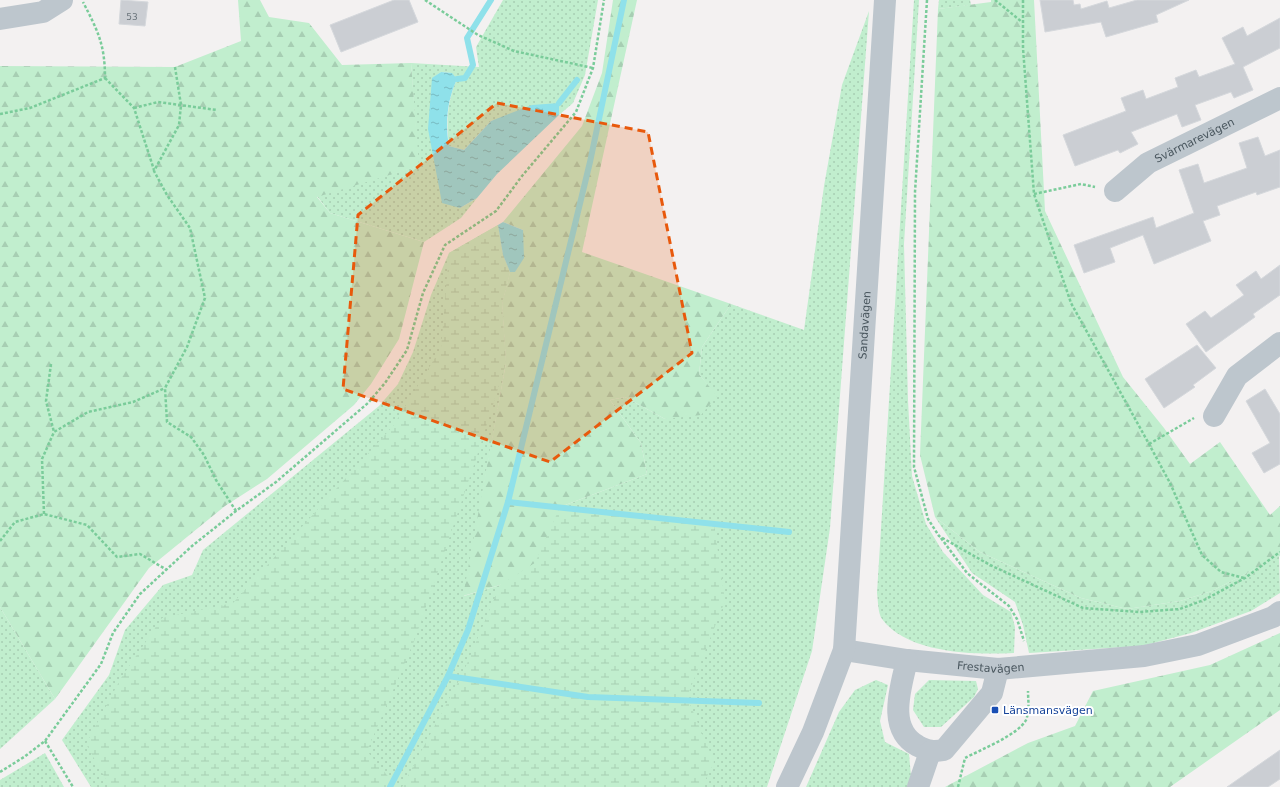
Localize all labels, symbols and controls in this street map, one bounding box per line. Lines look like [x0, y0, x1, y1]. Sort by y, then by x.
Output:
house number: 53 [126, 12, 138, 22]
street label: Svärmarevägen [1153, 116, 1237, 166]
street label: Sandavägen [856, 291, 874, 360]
street label: Frestavägen [957, 659, 1025, 676]
place label: Länsmansvägen [1003, 704, 1093, 717]
marker: Länsmansvägen [990, 705, 1000, 715]

